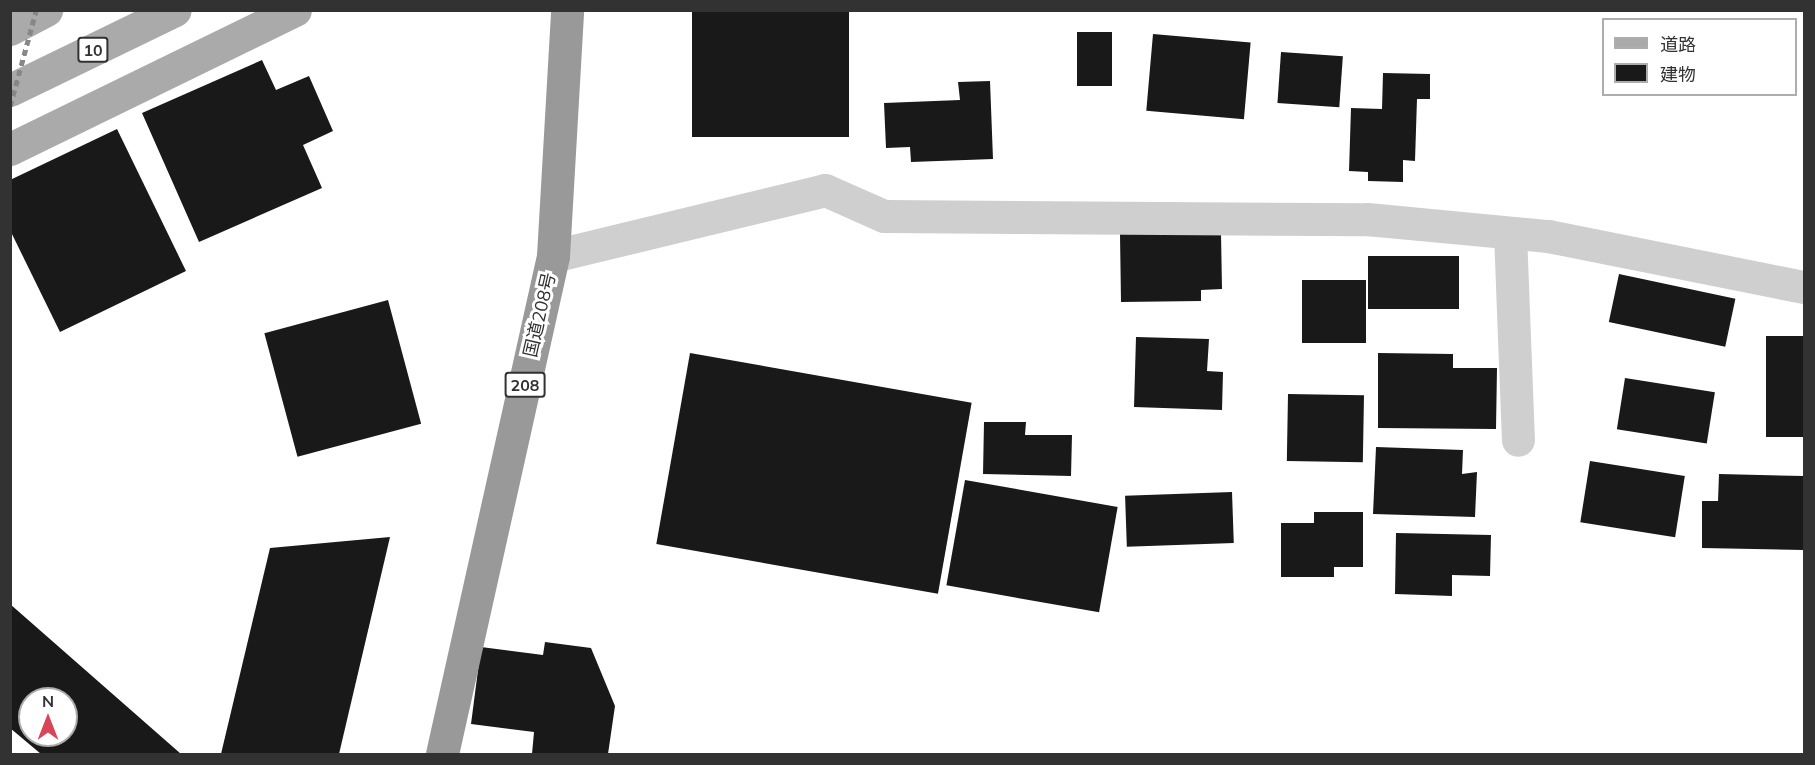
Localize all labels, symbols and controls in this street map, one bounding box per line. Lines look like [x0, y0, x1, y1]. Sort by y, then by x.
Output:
legend [1602, 18, 1797, 96]
text: 道路 [1660, 33, 1696, 56]
road number: 10 [76, 37, 110, 63]
text: 建物 [1660, 63, 1696, 86]
street label: 国道208号 [520, 270, 560, 360]
road number: 208 [504, 372, 546, 398]
north arrow [18, 687, 78, 747]
text: N [42, 691, 54, 711]

